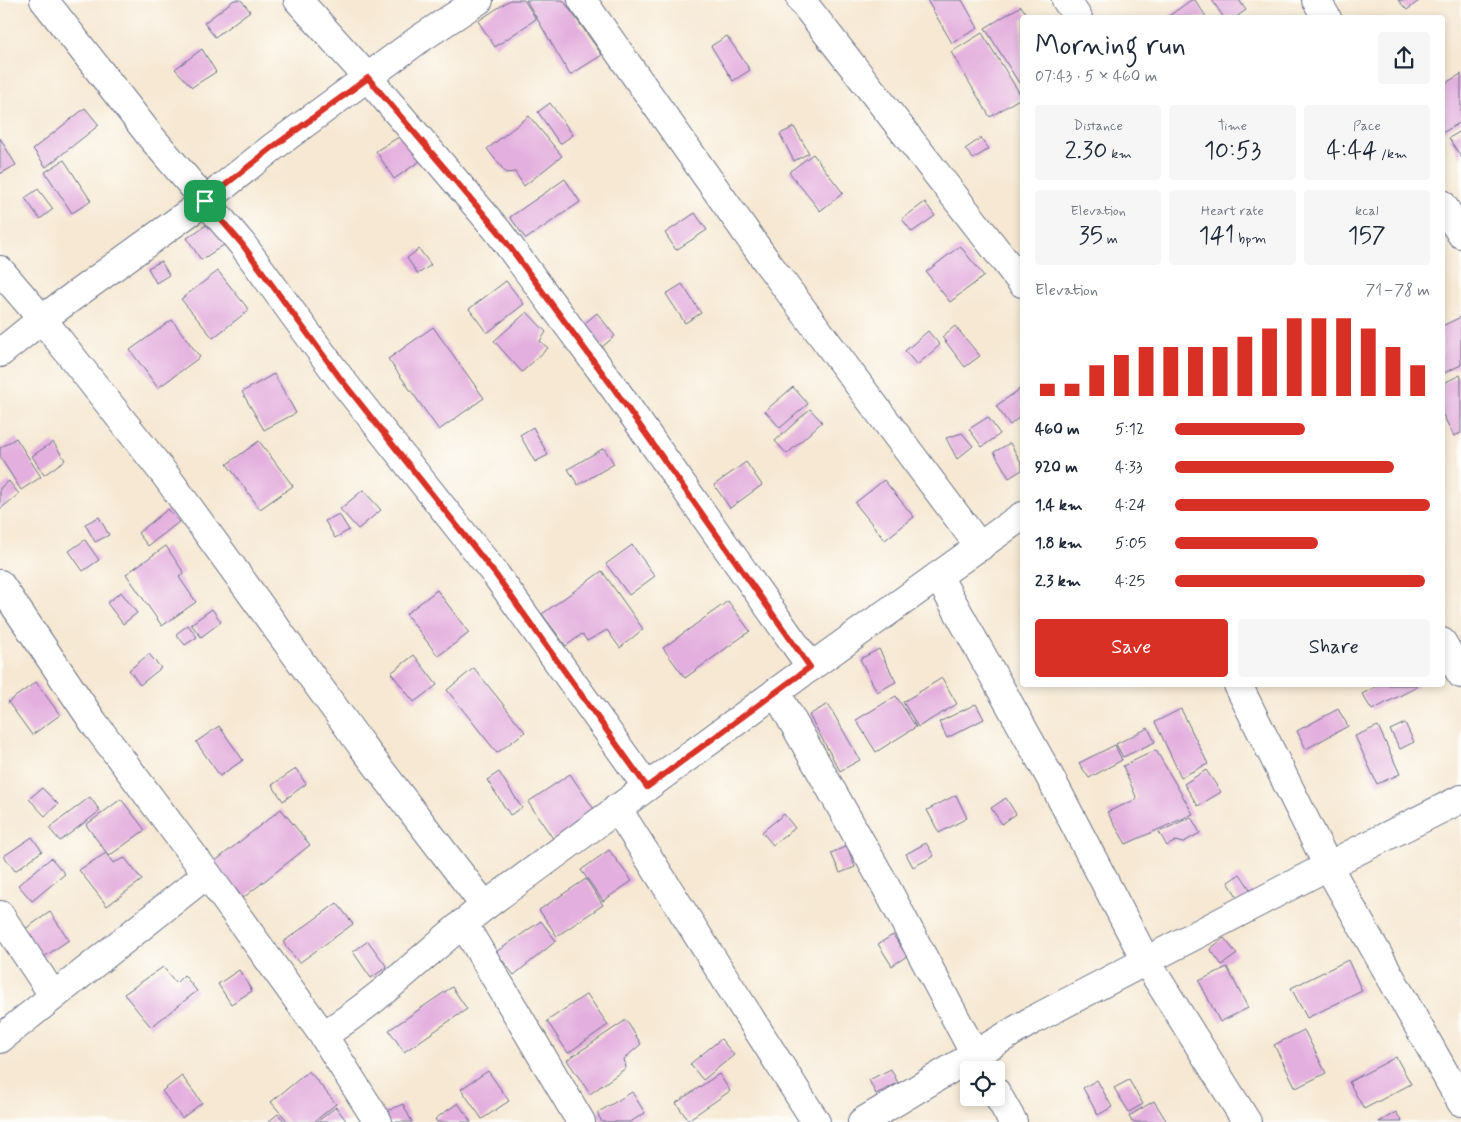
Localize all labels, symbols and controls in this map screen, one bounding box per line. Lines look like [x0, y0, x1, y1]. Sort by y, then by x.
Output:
text: Morning run [1035, 28, 1186, 65]
button: share [1378, 32, 1430, 84]
text: 07:43 · 5 × 460 m [1035, 66, 1158, 87]
text: Distance [1074, 117, 1123, 135]
text: Time [1218, 117, 1247, 135]
text: Pace [1353, 117, 1381, 135]
text: 2.30 [1065, 135, 1108, 168]
text: 10:53 [1204, 135, 1261, 168]
text: 4:44 [1326, 135, 1377, 168]
text: km [1108, 145, 1132, 163]
text: /km [1377, 145, 1407, 163]
pin [184, 180, 226, 222]
icon: arrive [191, 187, 219, 215]
text: Elevation [1071, 202, 1126, 220]
text: Heart rate [1201, 202, 1264, 220]
text: kcal [1355, 202, 1379, 220]
text: 35 [1078, 220, 1103, 253]
text: 141 [1198, 220, 1235, 253]
text: 157 [1348, 220, 1386, 253]
text: m [1103, 230, 1118, 248]
text: bpm [1235, 230, 1267, 248]
text: Elevation [1035, 280, 1098, 301]
text: 71–78 m [1366, 280, 1430, 301]
text: 460 m [1035, 419, 1080, 440]
text: 5:12 [1115, 419, 1144, 440]
text: 920 m [1035, 457, 1078, 478]
text: 4:33 [1115, 457, 1143, 478]
text: 1.4 km [1035, 495, 1082, 516]
text: 4:24 [1115, 495, 1146, 516]
text: 1.8 km [1035, 533, 1082, 554]
text: 5:05 [1115, 533, 1146, 554]
text: 2.3 km [1035, 571, 1081, 592]
text: 4:25 [1115, 571, 1145, 592]
button: Save [1035, 619, 1228, 677]
button: Share [1238, 619, 1430, 677]
map controls [960, 1061, 1005, 1106]
button: locate [960, 1061, 1005, 1106]

